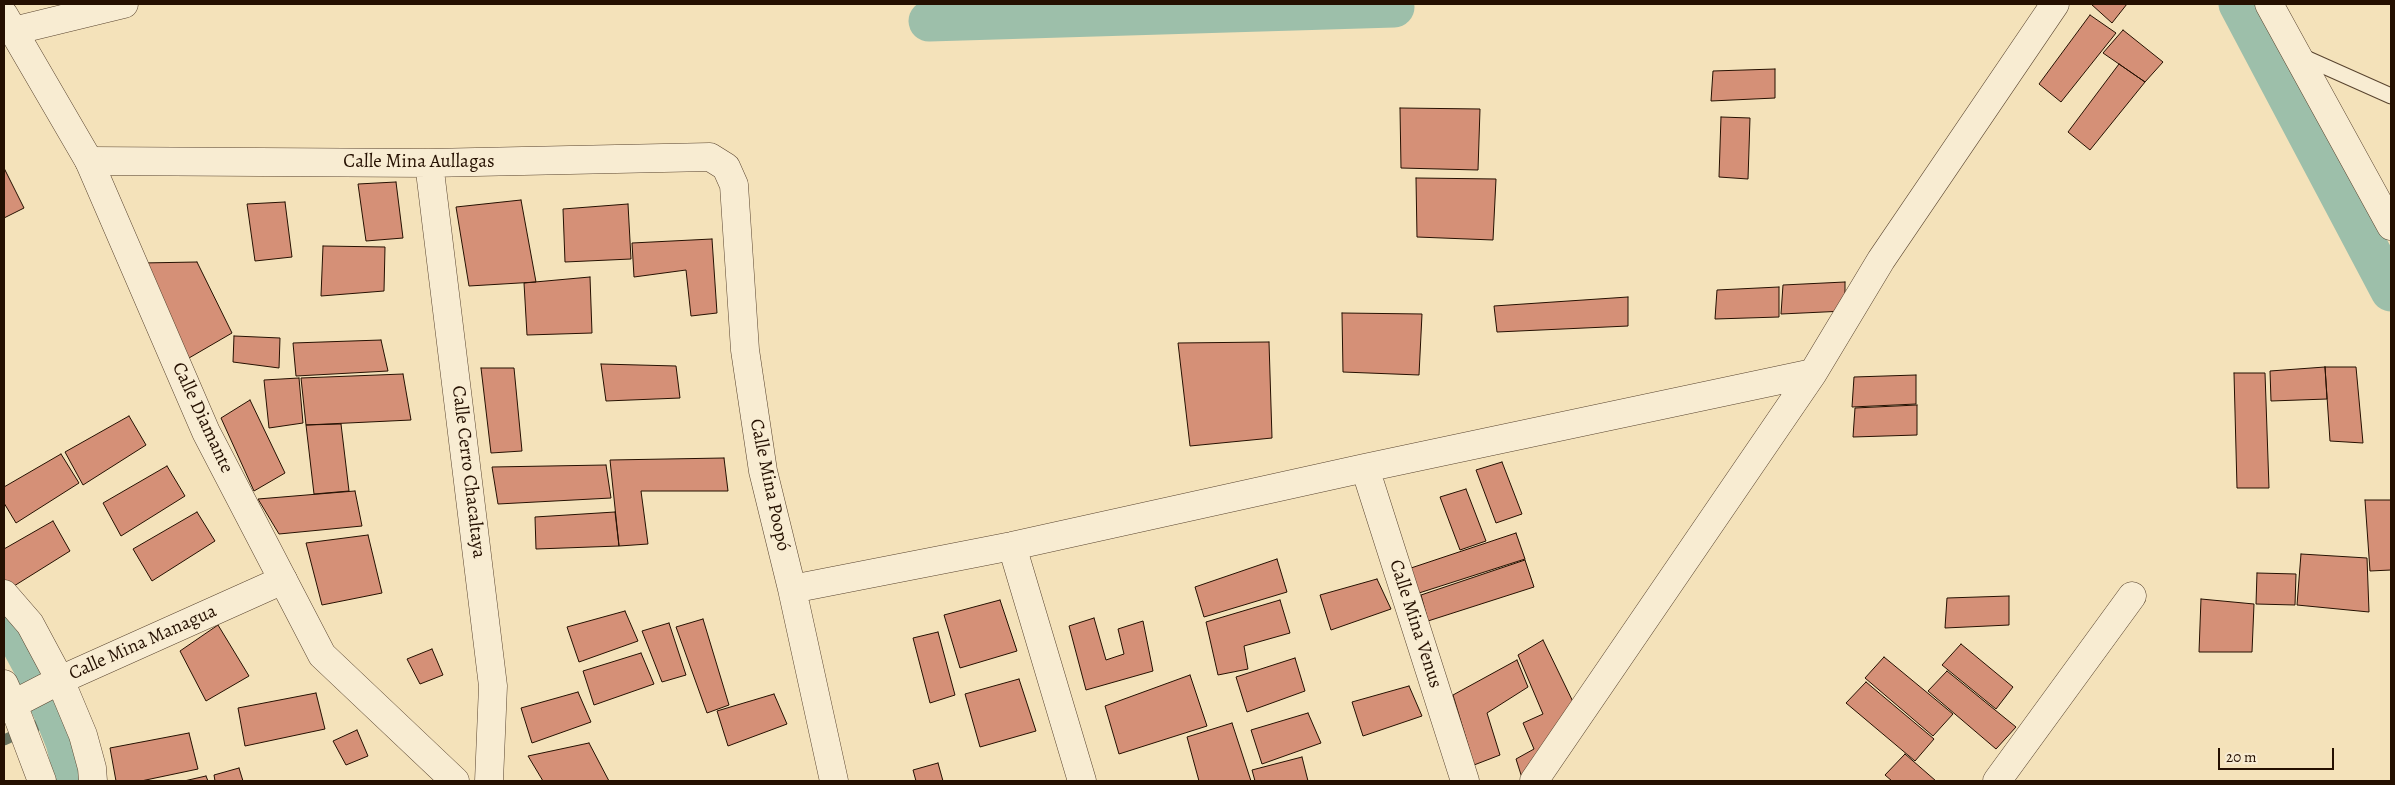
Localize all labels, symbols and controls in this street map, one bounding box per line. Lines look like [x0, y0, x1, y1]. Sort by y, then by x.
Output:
street label: Calle Mina Aullagas [343, 151, 495, 173]
street label: Calle Diamante [166, 359, 238, 477]
street label: Calle Cerro Chacaltaya [446, 384, 490, 560]
street label: Calle Mina Poopó [744, 417, 794, 553]
street label: Calle Mina Venus [1384, 557, 1446, 691]
street label: Calle Mina Managua [66, 600, 220, 686]
scale bar [2220, 738, 2336, 770]
text: 20 m [2226, 747, 2257, 767]

